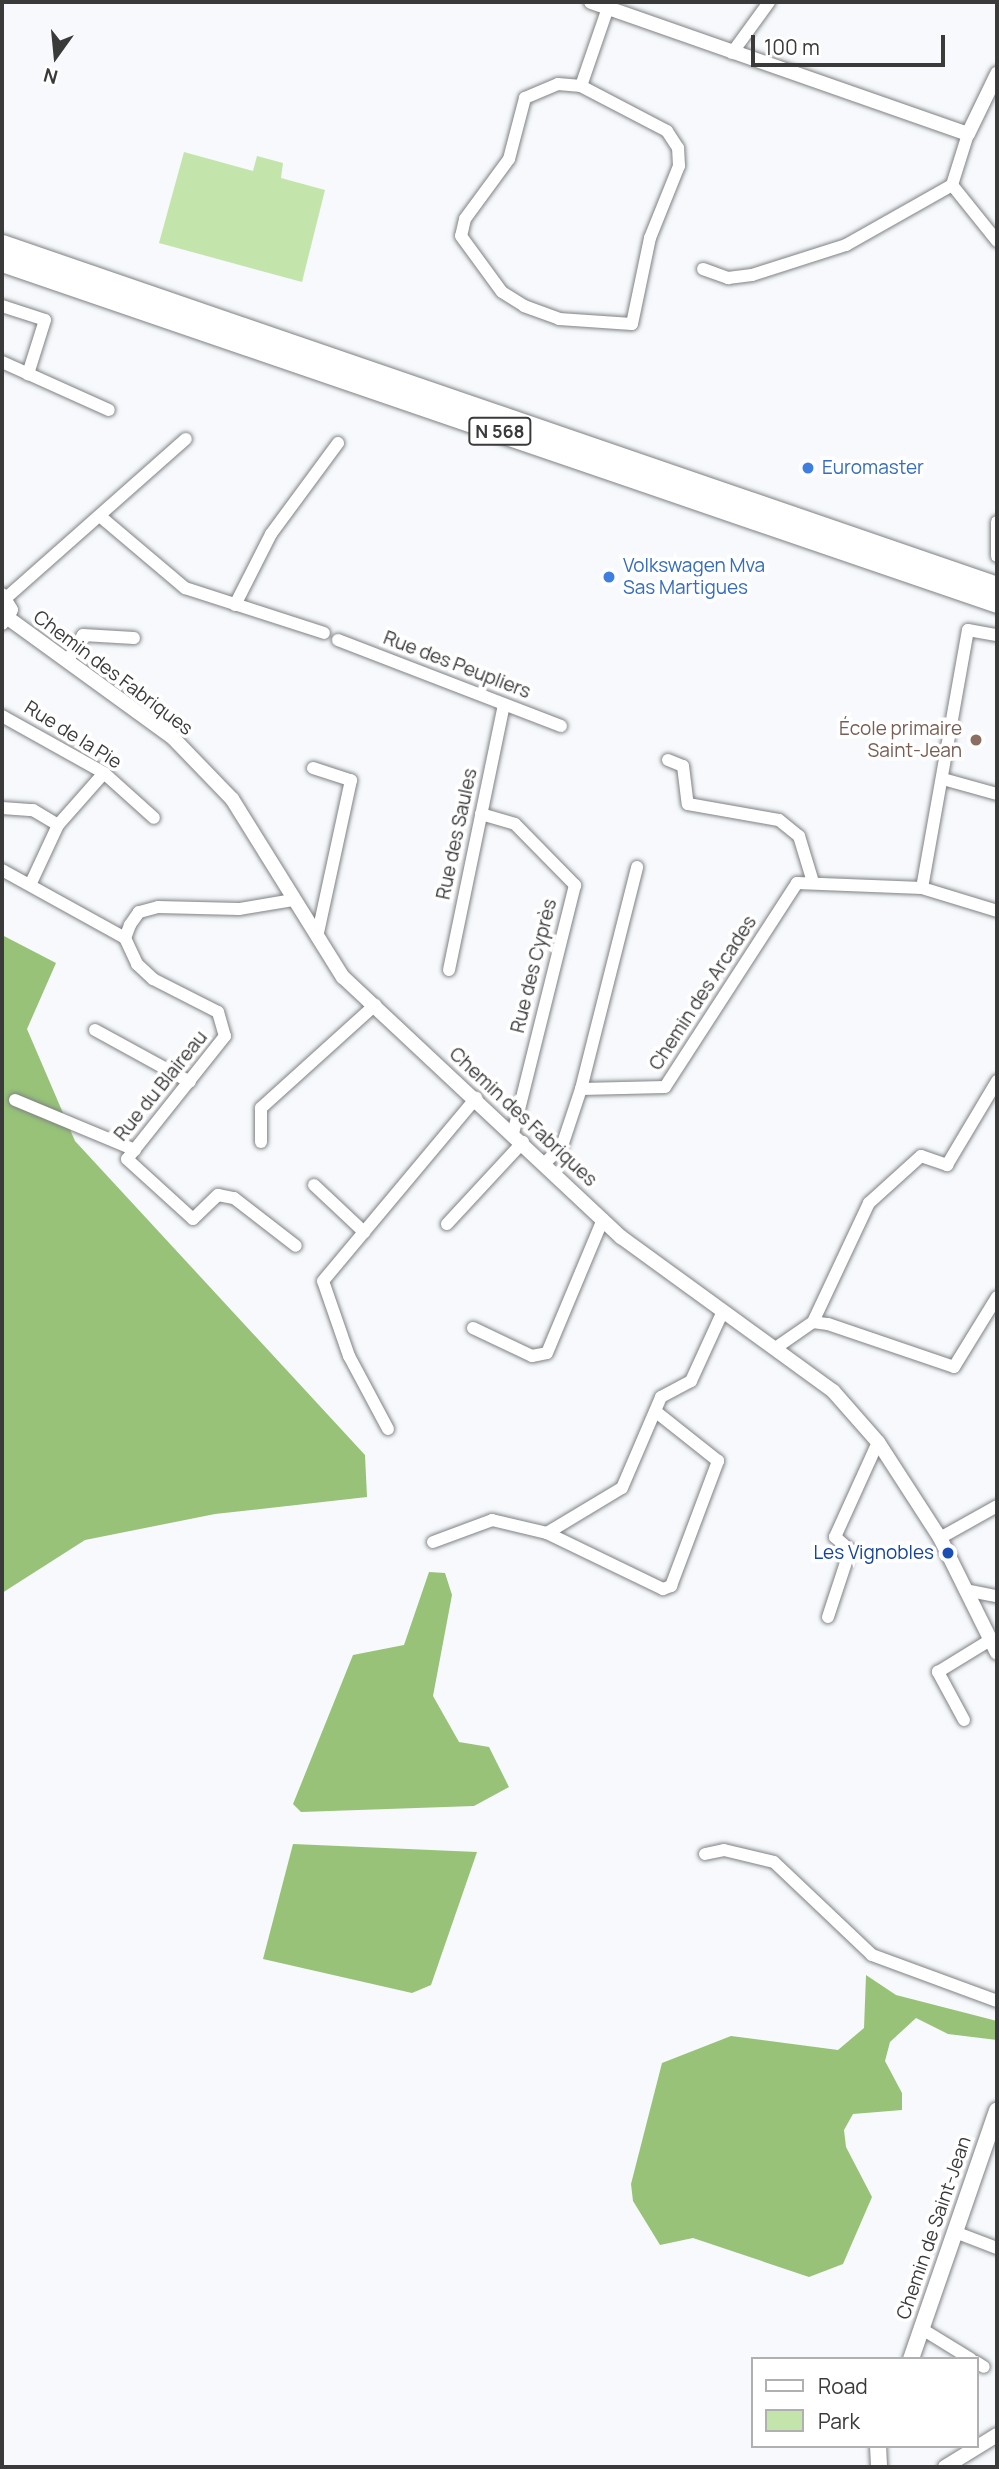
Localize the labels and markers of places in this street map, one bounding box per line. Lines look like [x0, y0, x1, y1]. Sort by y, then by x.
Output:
place label: Euromaster [822, 457, 924, 479]
marker: Euromaster [800, 460, 816, 476]
place label: Volkswagen Mva Sas Martigues [623, 555, 765, 599]
marker: Volkswagen Mva Sas Martigues [601, 569, 617, 585]
place label: École primaire Saint-Jean [839, 718, 962, 762]
marker: École primaire Saint-Jean [968, 732, 984, 748]
place label: Les Vignobles [813, 1542, 934, 1564]
marker: Les Vignobles [940, 1545, 956, 1561]

